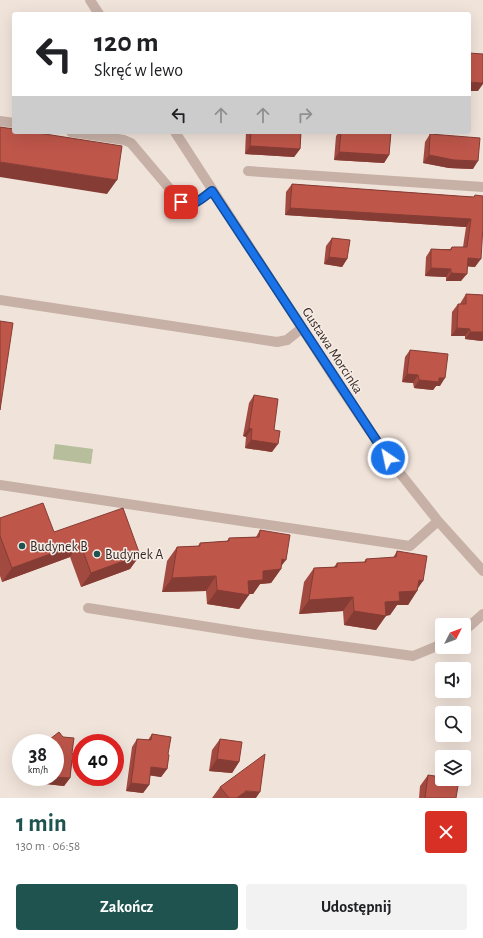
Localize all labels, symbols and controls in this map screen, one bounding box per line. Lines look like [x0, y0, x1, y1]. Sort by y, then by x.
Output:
icon: left [28, 28, 80, 80]
text: 120 m [94, 29, 159, 57]
text: Skręć w lewo [94, 62, 183, 80]
icon: left [168, 104, 190, 126]
icon: ahead [210, 104, 232, 126]
icon: ahead [252, 104, 274, 126]
icon: right [294, 104, 316, 126]
pin [164, 185, 198, 219]
icon: arrive [170, 191, 192, 213]
street label: Gustawa Morcinka [299, 305, 365, 397]
position arrow [367, 437, 409, 479]
place label: Budynek B [30, 540, 88, 554]
marker: Budynek B [17, 541, 27, 551]
place label: Budynek A [105, 548, 163, 562]
marker: Budynek A [92, 549, 102, 559]
north arrow [435, 618, 471, 654]
map controls [435, 618, 471, 786]
button: sound [435, 662, 471, 698]
button: search [435, 706, 471, 742]
speed limit sign: 40 [72, 734, 124, 786]
text: 38 [29, 745, 47, 765]
button: layers [435, 750, 471, 786]
text: km/h [28, 765, 48, 775]
button: close [425, 811, 467, 853]
text: 1 min [16, 812, 67, 836]
text: 130 m · 06:58 [16, 840, 80, 853]
button: Zakończ [16, 884, 238, 930]
button: Udostępnij [246, 884, 467, 930]

